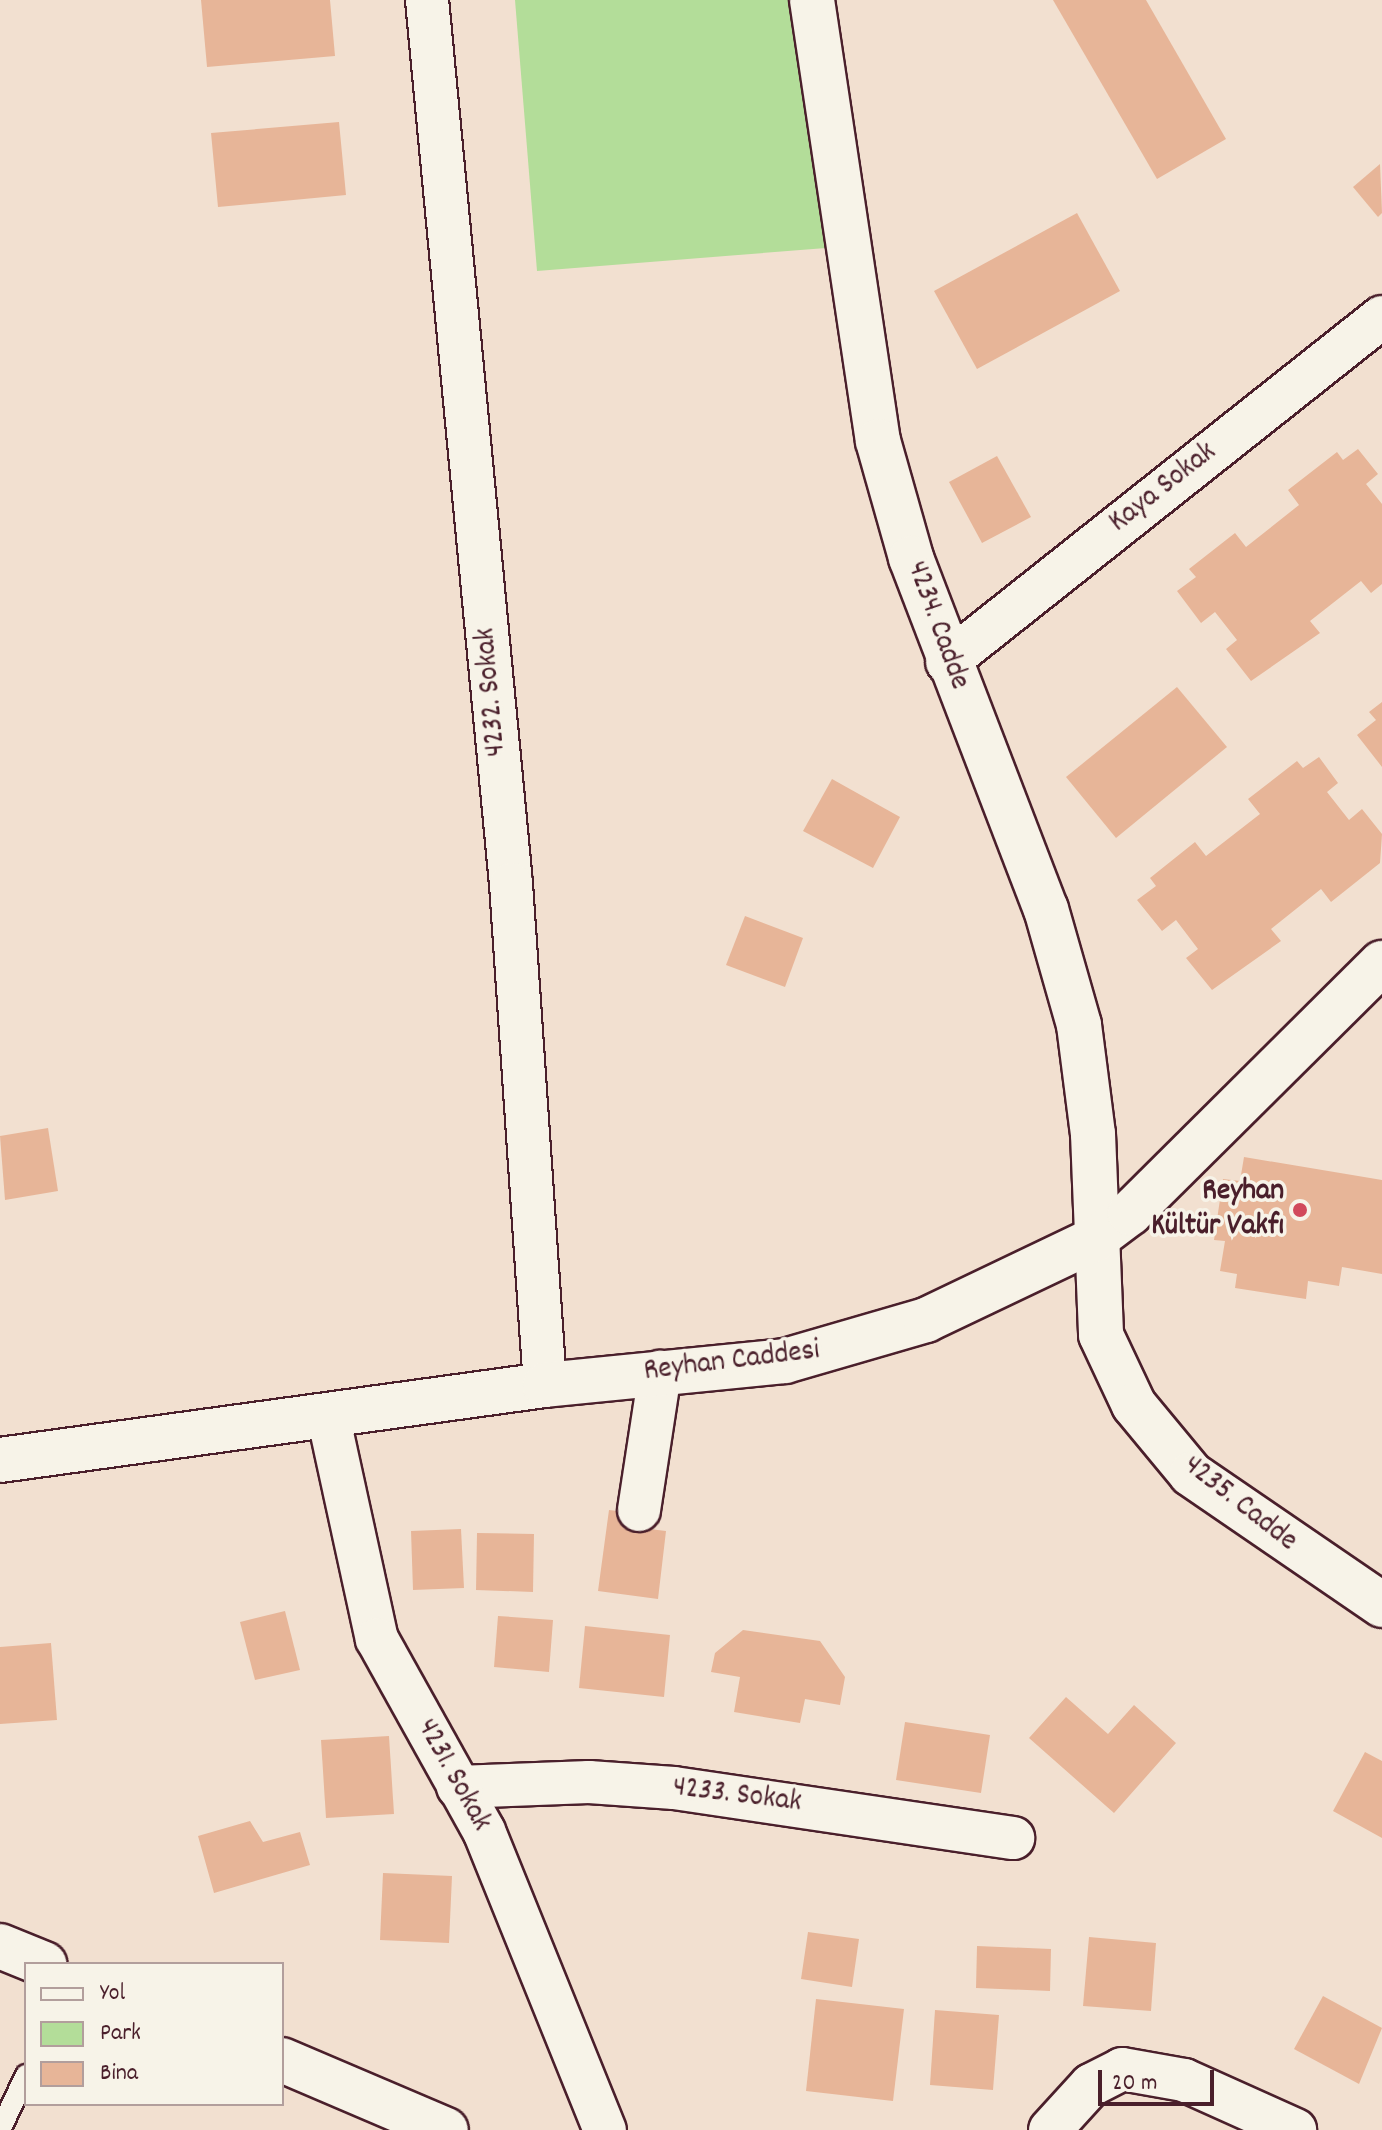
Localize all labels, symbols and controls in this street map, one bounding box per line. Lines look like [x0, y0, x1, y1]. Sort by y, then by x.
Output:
street label: Kaya Sokak [1103, 436, 1225, 542]
street label: 4234. Cadde [896, 557, 976, 695]
street label: 4232. Sokak [469, 626, 517, 758]
place label: Reyhan Kültür Vakfı [1151, 1175, 1284, 1246]
marker: Reyhan Kültür Vakfı [1291, 1201, 1309, 1219]
street label: Reyhan Caddesi [642, 1334, 822, 1392]
street label: 4235. Cadde [1175, 1449, 1303, 1561]
street label: 4231. Sokak [407, 1714, 497, 1838]
street label: 4233. Sokak [671, 1771, 803, 1823]
legend [24, 1962, 284, 2106]
text: Yol [100, 1977, 125, 2011]
text: Park [100, 2017, 141, 2051]
scale bar [1102, 2054, 1218, 2104]
text: Bina [100, 2057, 138, 2091]
text: 20 m [1112, 2067, 1158, 2101]

